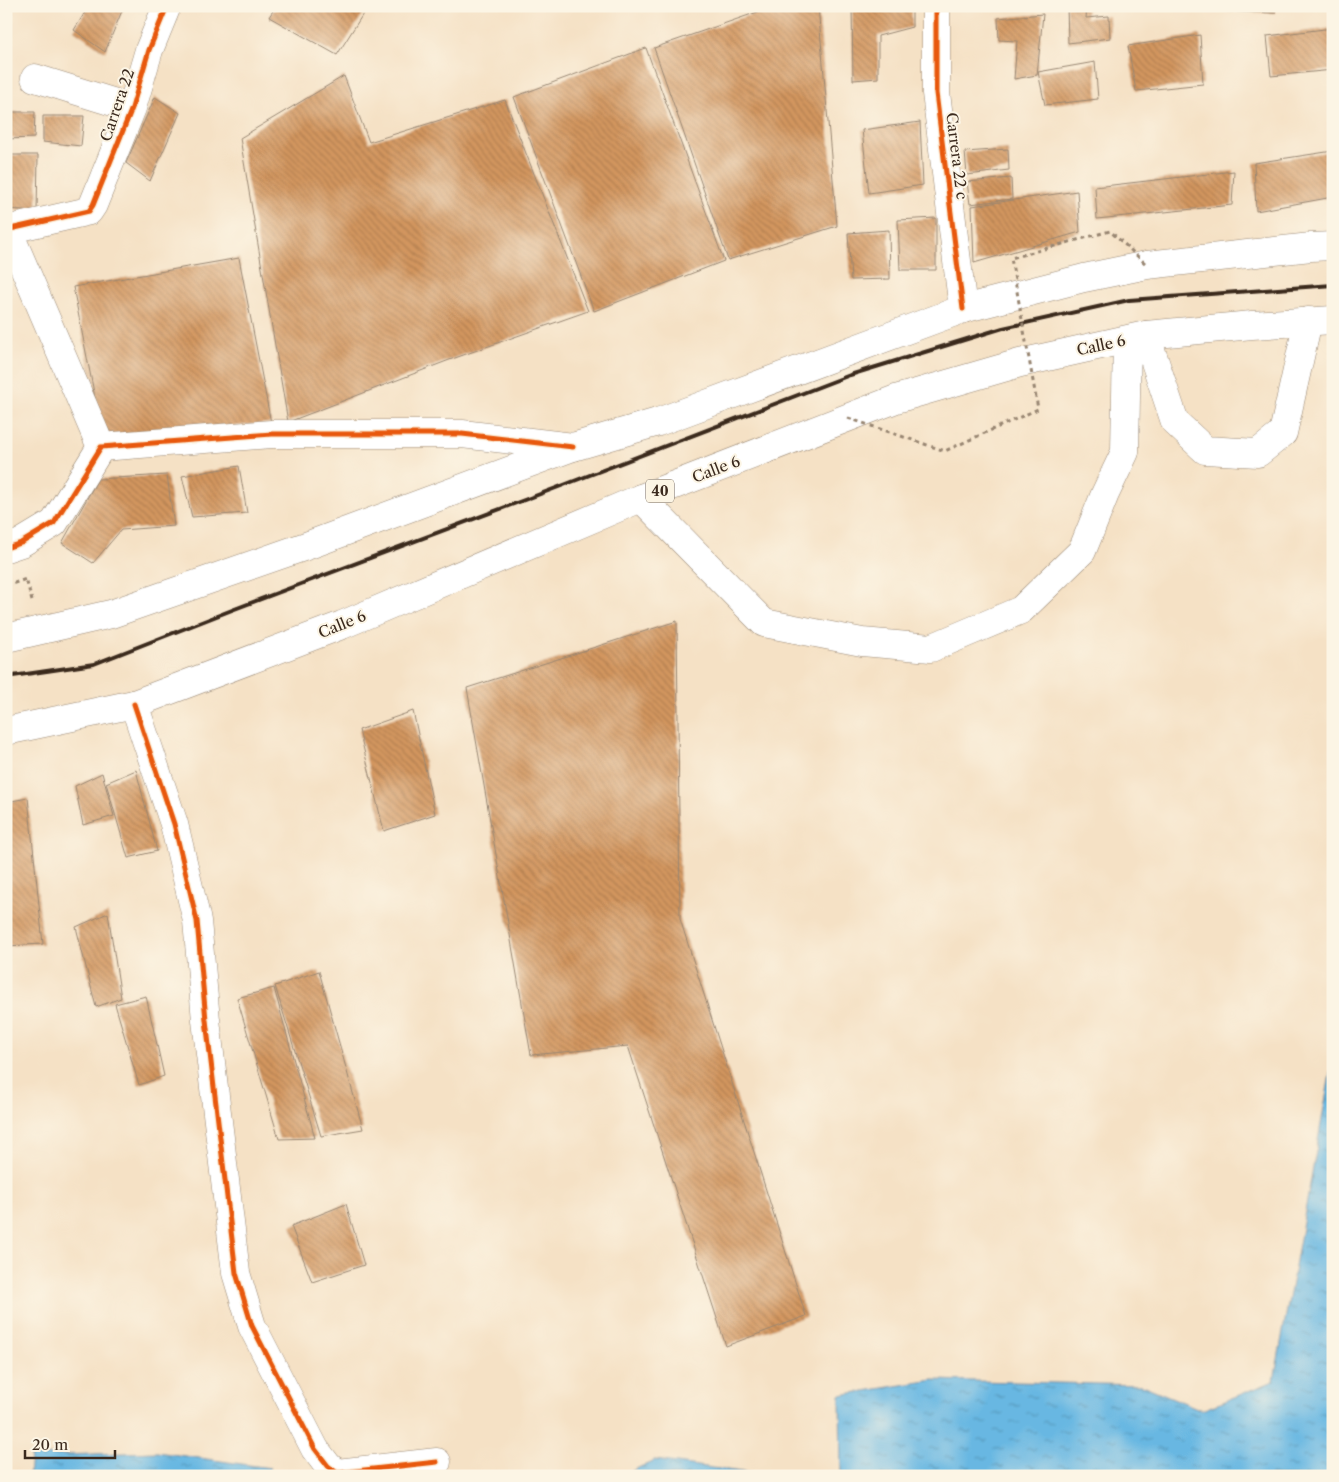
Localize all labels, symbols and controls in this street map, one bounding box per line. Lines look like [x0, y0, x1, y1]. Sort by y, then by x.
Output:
street label: Carrera 22 [96, 66, 138, 144]
street label: Carrera 22 c [942, 111, 972, 201]
street label: Calle 6 [1075, 331, 1127, 359]
street label: Calle 6 [689, 451, 743, 487]
road number: 40 [646, 480, 674, 502]
street label: Calle 6 [315, 606, 369, 642]
scale bar [25, 1427, 115, 1459]
text: 20 m [32, 1435, 68, 1454]

